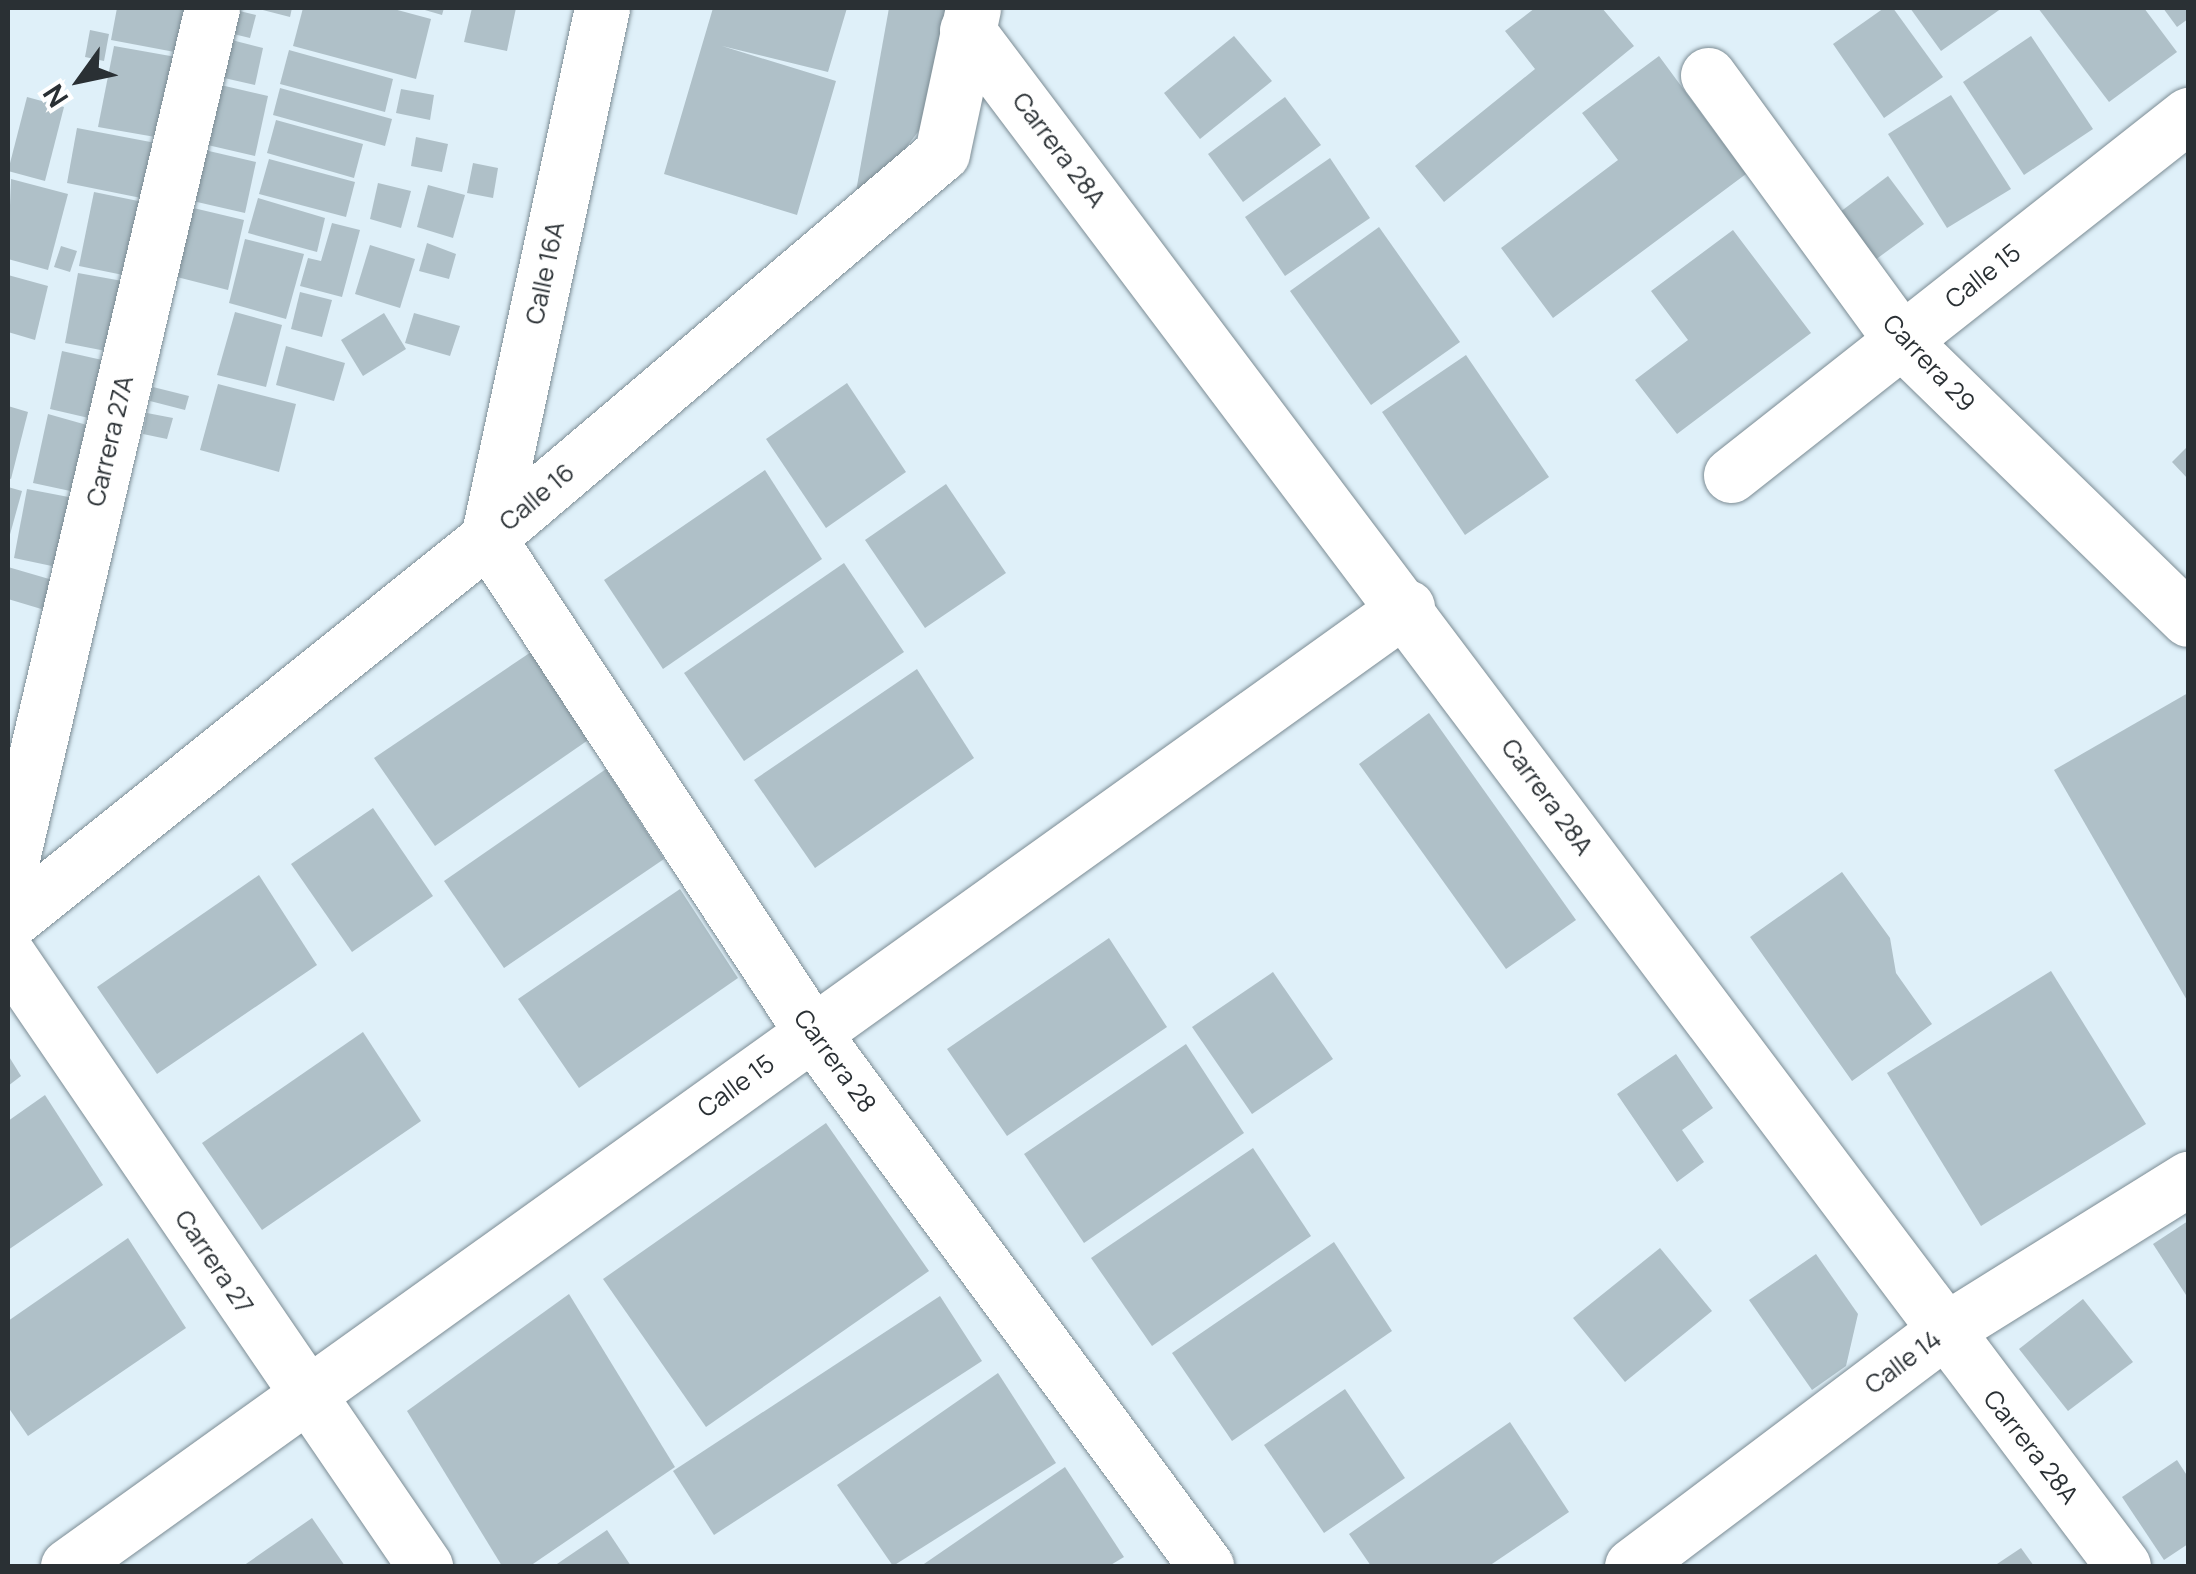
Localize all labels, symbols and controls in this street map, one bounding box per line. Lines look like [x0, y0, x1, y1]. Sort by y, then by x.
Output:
north arrow [30, 30, 130, 130]
text: N [33, 78, 76, 115]
street label: Carrera 28A [1006, 87, 1112, 213]
street label: Calle 16A [519, 219, 571, 327]
street label: Calle 15 [1939, 237, 2027, 315]
street label: Carrera 29 [1877, 308, 1981, 418]
street label: Carrera 27A [80, 373, 140, 509]
street label: Calle 16 [494, 457, 580, 537]
street label: Carrera 28A [1495, 733, 1599, 861]
street label: Carrera 28 [788, 1004, 882, 1118]
street label: Calle 15 [692, 1048, 780, 1124]
street label: Carrera 27 [168, 1205, 260, 1319]
street label: Calle 14 [1859, 1324, 1947, 1400]
street label: Carrera 28A [1977, 1384, 2085, 1510]

